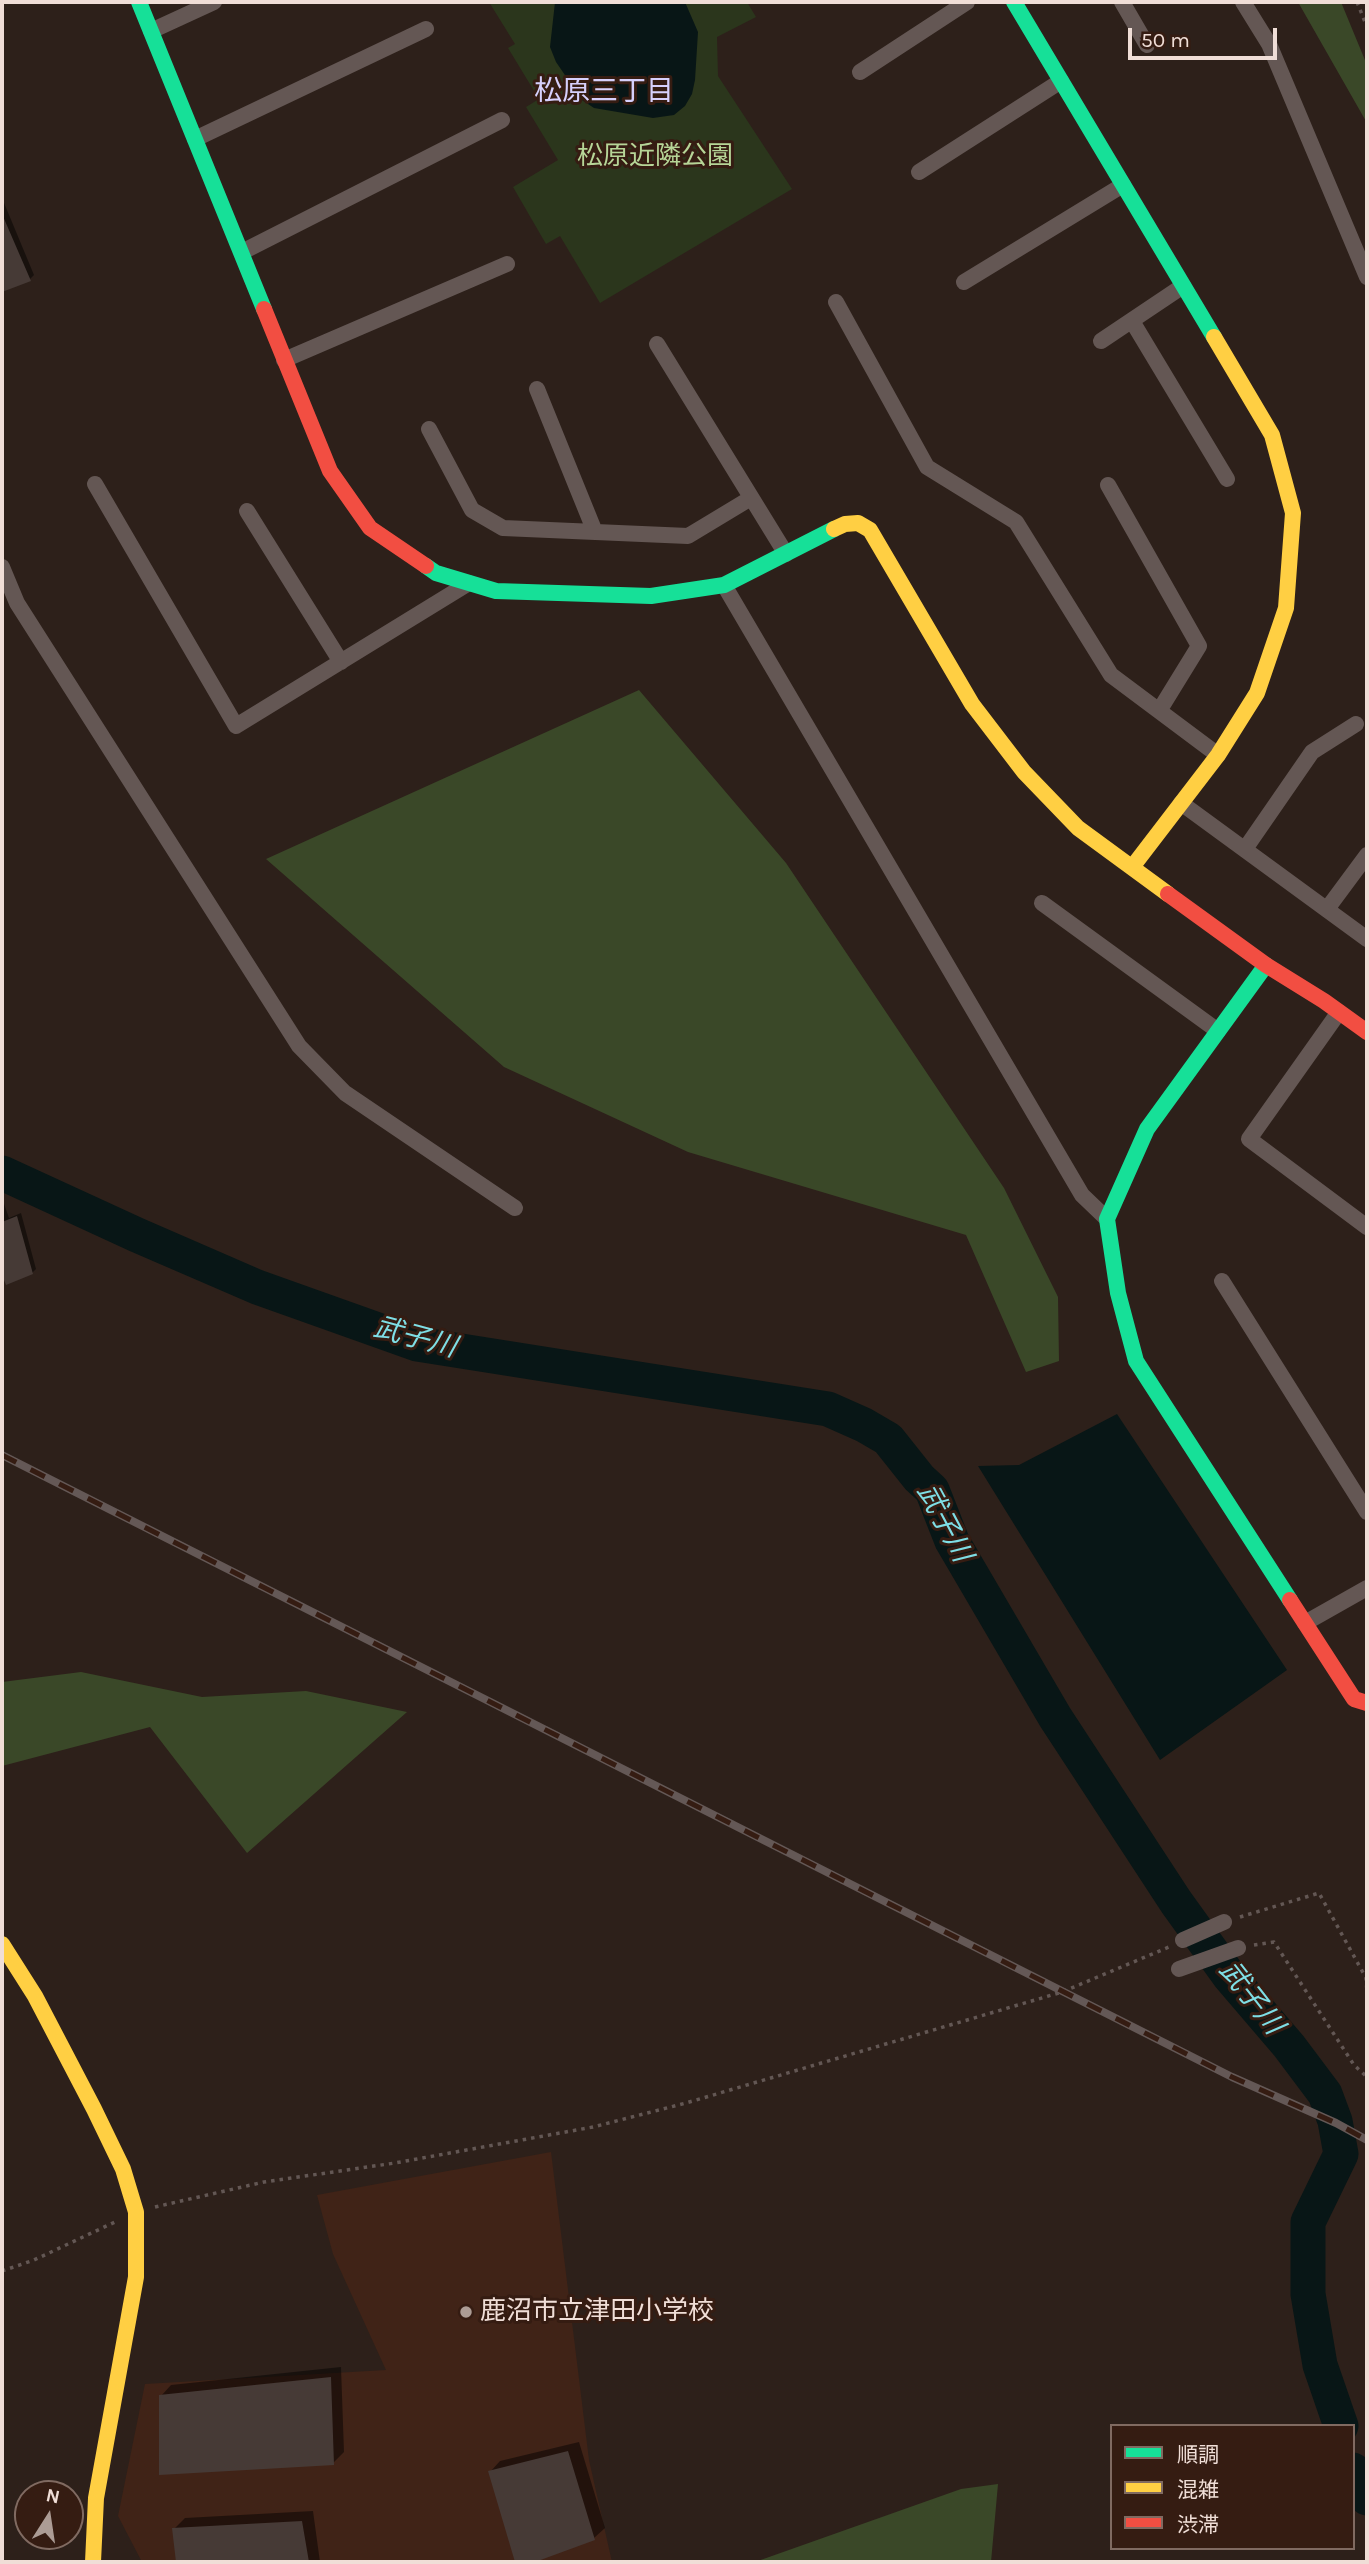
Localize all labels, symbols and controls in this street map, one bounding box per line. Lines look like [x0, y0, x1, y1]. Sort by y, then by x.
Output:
scale bar [1131, 14, 1280, 58]
text: 50 m [1141, 28, 1190, 52]
district label: 松原三丁目 [534, 75, 674, 109]
park label: 松原近隣公園 [577, 141, 733, 173]
water label: 武子川 [370, 1311, 460, 1365]
water label: 武子川 [909, 1478, 979, 1568]
water label: 武子川 [1212, 1955, 1290, 2041]
place label: 鹿沼市立津田小学校 [480, 2296, 714, 2328]
marker: 鹿沼市立津田小学校 [458, 2304, 474, 2320]
legend [1110, 2424, 1355, 2550]
text: 順調 [1177, 2443, 1219, 2467]
text: 混雑 [1177, 2478, 1219, 2502]
north arrow [14, 2480, 84, 2550]
text: N [44, 2484, 62, 2509]
text: 渋滞 [1177, 2513, 1219, 2537]

